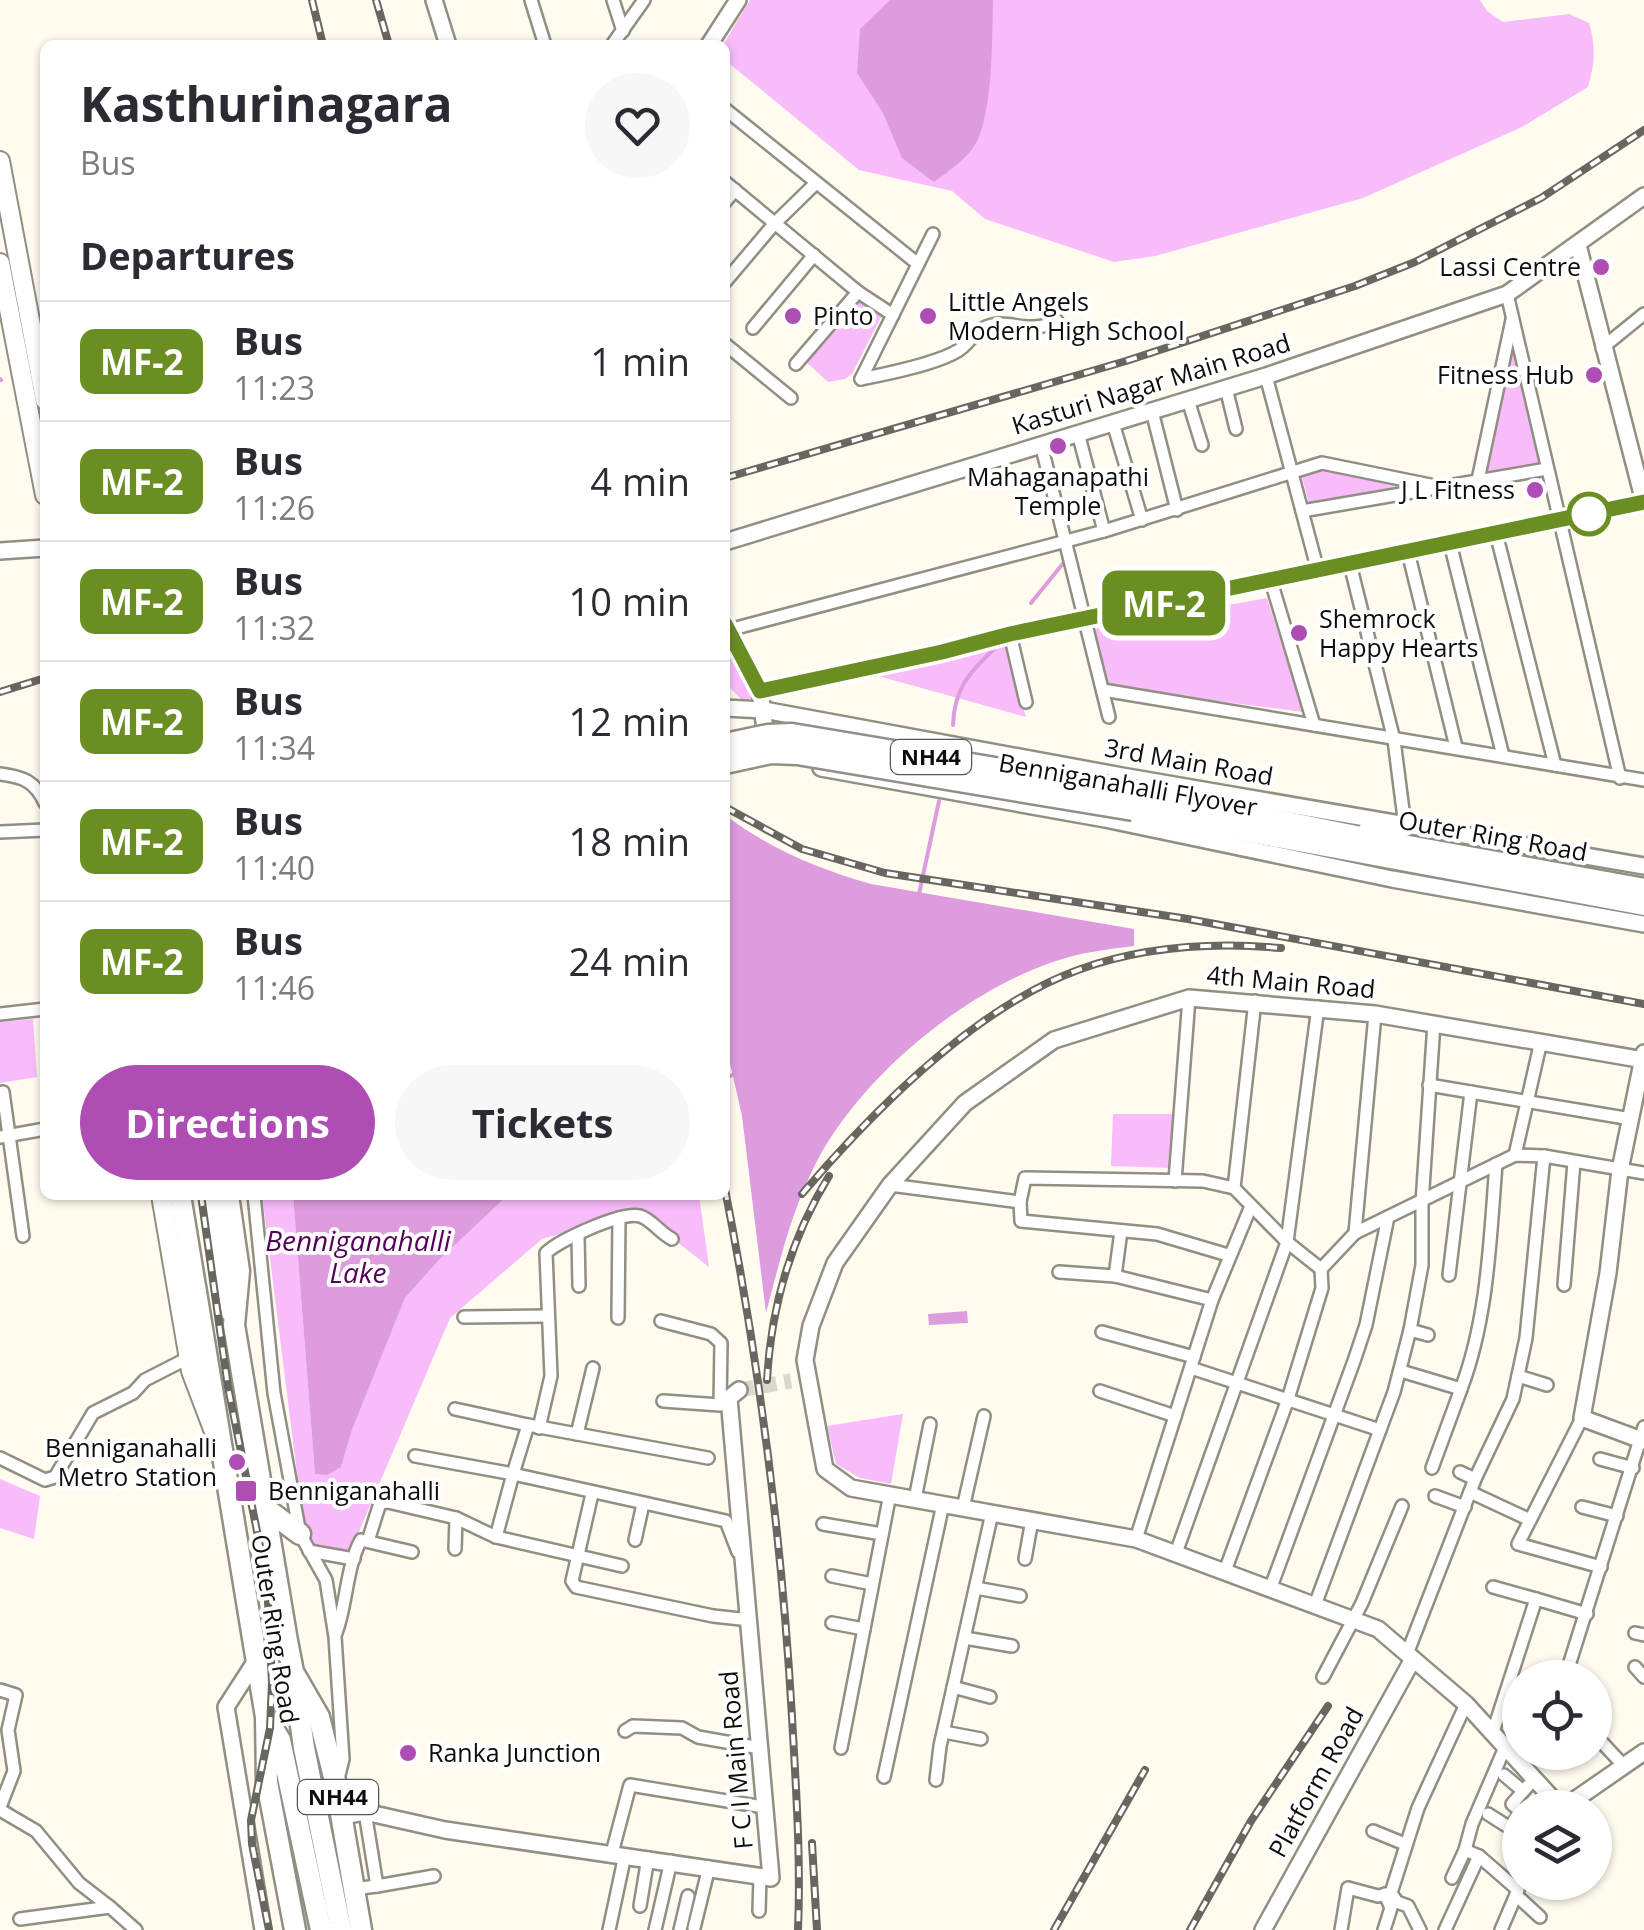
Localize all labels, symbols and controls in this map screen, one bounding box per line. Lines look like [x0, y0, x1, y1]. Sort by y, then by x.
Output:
text: Kasthurinagara [80, 71, 453, 136]
button: heart [585, 73, 690, 178]
text: Bus [80, 141, 136, 184]
text: Departures [80, 229, 295, 281]
place label: Lassi Centre [1439, 249, 1581, 283]
marker: Lassi Centre [1590, 256, 1612, 278]
place label: Little Angels Modern High School [948, 284, 1184, 347]
place label: Pinto [813, 298, 874, 332]
marker: Pinto [782, 305, 804, 327]
marker: Little Angels Modern High School [917, 305, 939, 327]
text: Bus [233, 314, 303, 366]
street label: Kasturi Nagar Main Road [1007, 324, 1294, 442]
text: 1 min [590, 335, 690, 387]
text: MF-2 [100, 338, 183, 385]
place label: Fitness Hub [1437, 357, 1574, 391]
marker: Fitness Hub [1583, 364, 1605, 386]
text: 11:23 [233, 366, 315, 409]
text: Bus [233, 434, 303, 486]
marker: Mahaganapathi Temple [1047, 435, 1069, 457]
text: 4 min [590, 455, 690, 507]
text: MF-2 [100, 458, 183, 505]
place label: Mahaganapathi Temple [967, 459, 1149, 522]
place label: J L Fitness [1399, 472, 1515, 506]
marker: J L Fitness [1524, 479, 1546, 501]
text: 11:26 [233, 486, 315, 529]
unlabelled marker [1568, 493, 1610, 535]
text: Bus [233, 554, 303, 606]
line badge: MF-2 [1094, 570, 1234, 636]
text: 10 min [569, 575, 690, 627]
text: MF-2 [100, 578, 183, 625]
text: MF-2 [1122, 580, 1206, 627]
place label: Shemrock Happy Hearts [1319, 601, 1478, 664]
text: 11:32 [233, 606, 315, 649]
marker: Shemrock Happy Hearts [1288, 622, 1310, 644]
text: Bus [233, 674, 303, 726]
text: 12 min [569, 695, 690, 747]
text: MF-2 [100, 698, 183, 745]
text: 11:34 [233, 726, 315, 769]
street label: 3rd Main Road [1102, 729, 1276, 793]
road number: NH44 [891, 740, 971, 774]
street label: Benniganahalli Flyover [996, 745, 1260, 824]
text: Bus [233, 794, 303, 846]
street label: Outer Ring Road [1396, 802, 1590, 868]
text: 18 min [569, 815, 690, 867]
text: MF-2 [100, 818, 183, 865]
text: 11:40 [233, 846, 315, 889]
text: Bus [233, 914, 303, 966]
text: 24 min [569, 935, 690, 987]
text: MF-2 [100, 938, 183, 985]
street label: 4th Main Road [1205, 957, 1377, 1005]
text: 11:46 [233, 966, 315, 1009]
button: Directions [80, 1065, 375, 1180]
button: Tickets [395, 1065, 690, 1180]
water label: Benniganahalli Lake [265, 1221, 452, 1291]
place label: Benniganahalli Metro Station [45, 1430, 217, 1493]
marker: Benniganahalli Metro Station [226, 1451, 248, 1473]
place label: Benniganahalli [268, 1473, 440, 1507]
marker: Benniganahalli [233, 1478, 259, 1504]
street label: Outer Ring Road [244, 1532, 308, 1726]
map controls [1502, 1660, 1612, 1900]
button: locate [1502, 1660, 1612, 1770]
street label: F C I Main Road [710, 1669, 760, 1851]
street label: Platform Road [1260, 1700, 1371, 1863]
place label: Ranka Junction [428, 1735, 601, 1769]
marker: Ranka Junction [397, 1742, 419, 1764]
road number: NH44 [298, 1780, 378, 1814]
button: layers [1502, 1790, 1612, 1900]

